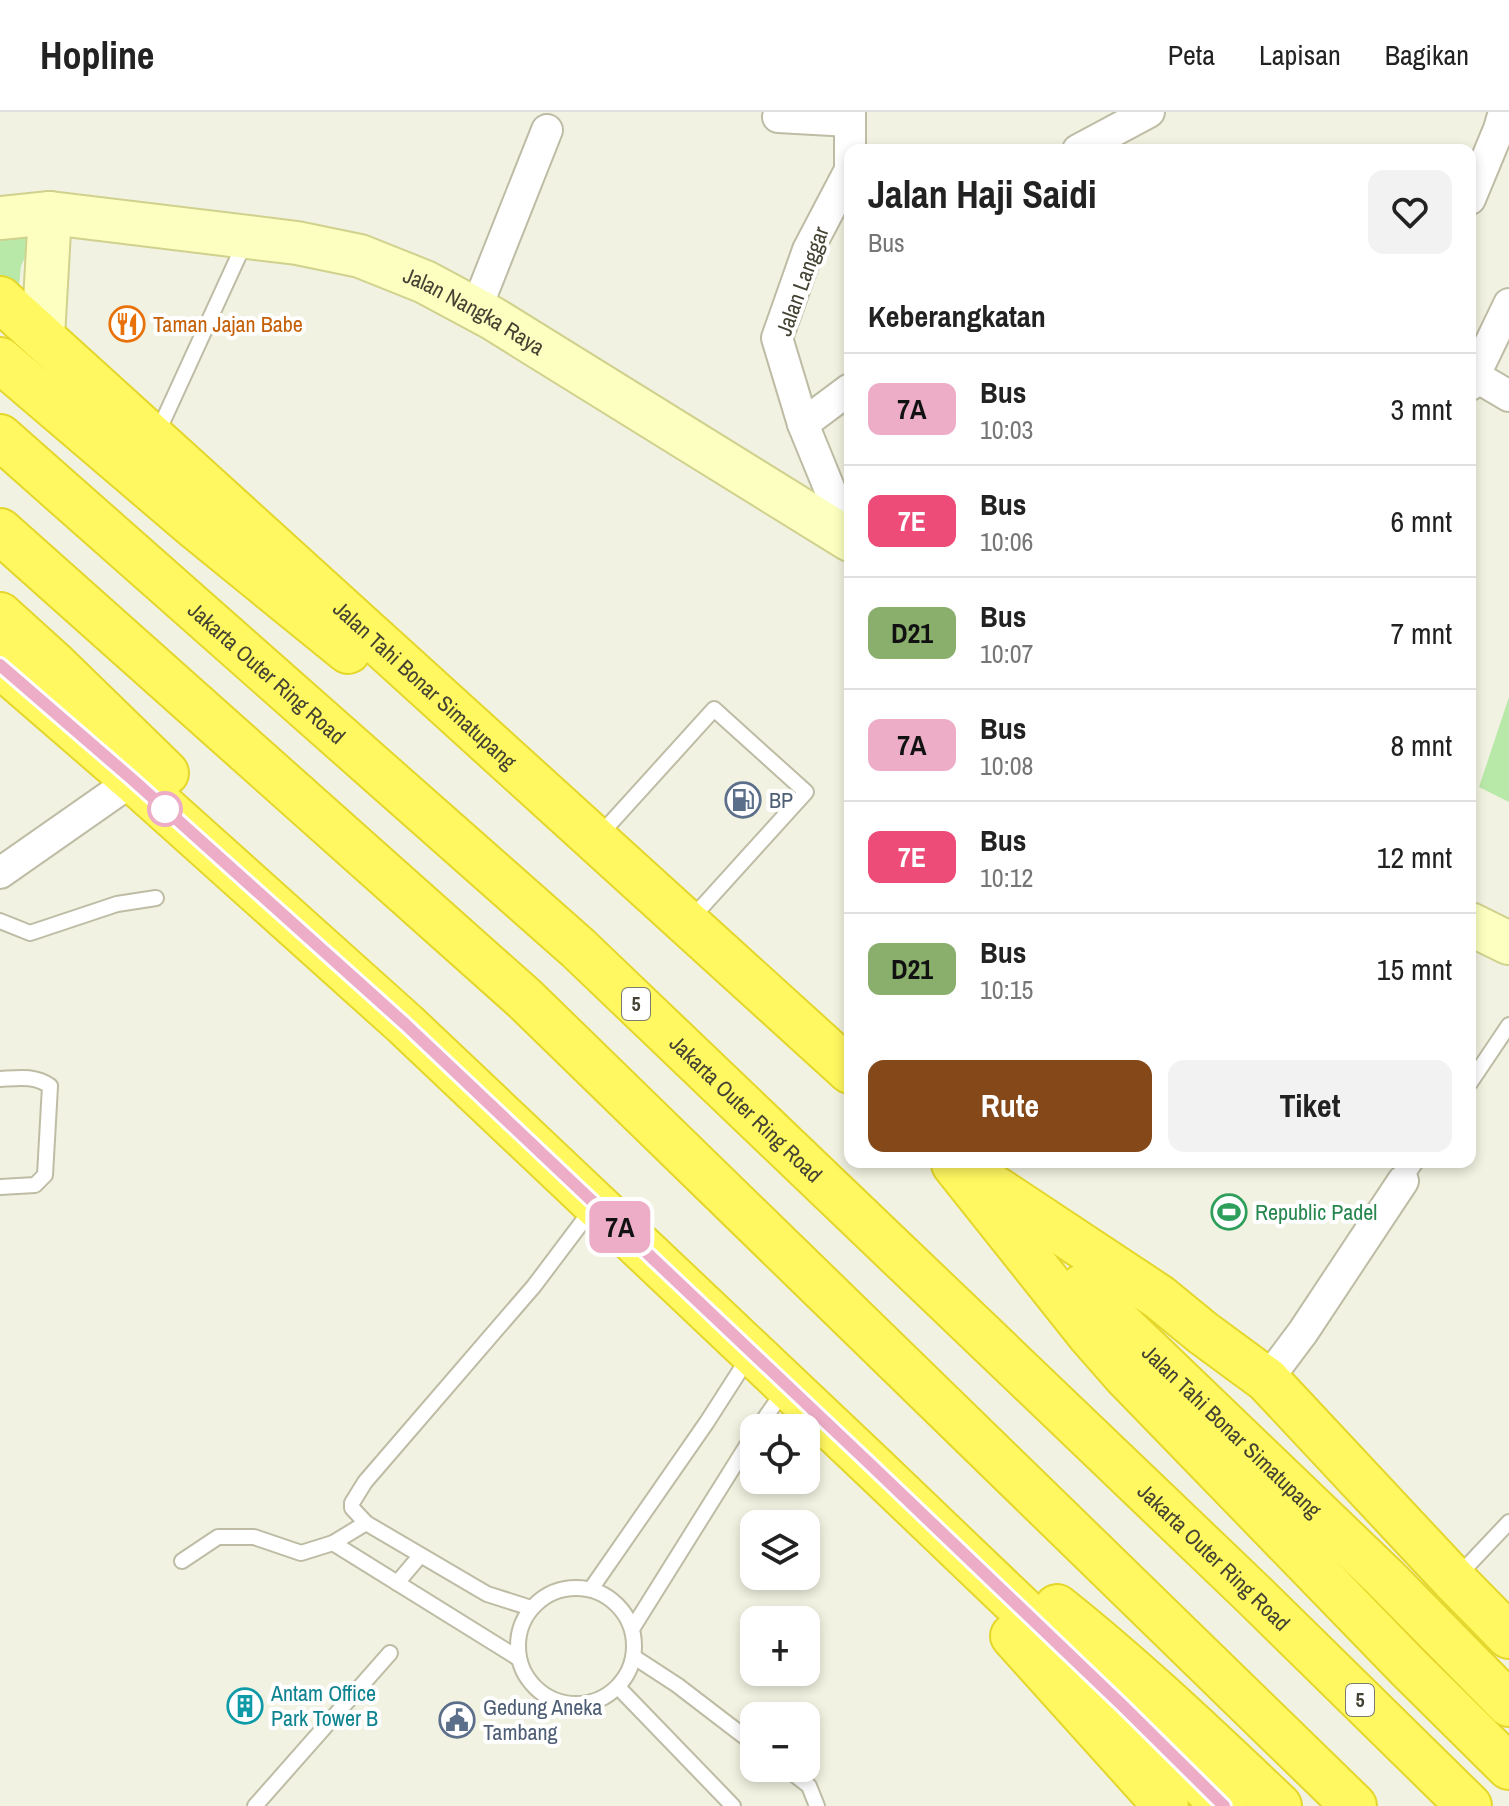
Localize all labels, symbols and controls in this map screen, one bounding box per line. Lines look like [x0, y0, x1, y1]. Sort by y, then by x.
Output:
text: Hopline [40, 30, 154, 81]
text: Peta [1168, 36, 1215, 74]
text: Lapisan [1259, 36, 1341, 74]
text: Bagikan [1385, 36, 1469, 74]
text: Jalan Haji Saidi [868, 169, 1097, 220]
button: heart [1368, 170, 1452, 254]
street label: Jalan Langgar [768, 222, 836, 340]
text: Bus [868, 225, 905, 260]
street label: Jalan Nangka Raya [399, 260, 550, 362]
text: Keberangkatan [868, 296, 1046, 336]
restaurant icon: Taman Jajan Babe [108, 305, 146, 343]
place label: Taman Jajan Babe [153, 309, 303, 339]
text: Bus [980, 372, 1026, 412]
text: 3 mnt [1390, 389, 1452, 429]
text: 7A [897, 390, 927, 428]
text: 10:03 [980, 412, 1033, 447]
text: Bus [980, 484, 1026, 524]
text: 6 mnt [1390, 501, 1452, 541]
text: 7E [898, 502, 926, 540]
text: 10:06 [980, 524, 1033, 559]
street label: Jalan Tahi Bonar Simatupang [327, 594, 523, 776]
street label: Jakarta Outer Ring Road [182, 595, 352, 751]
text: Bus [980, 596, 1026, 636]
text: 7 mnt [1390, 613, 1452, 653]
text: D21 [891, 614, 933, 652]
text: 10:07 [980, 636, 1033, 671]
text: Bus [980, 708, 1026, 748]
text: 8 mnt [1390, 725, 1452, 765]
text: 7A [897, 726, 927, 764]
text: 10:08 [980, 748, 1033, 783]
fuel station icon: BP [724, 781, 762, 819]
place label: BP [769, 785, 793, 815]
unlabelled marker [148, 792, 182, 826]
text: Bus [980, 820, 1026, 860]
text: 12 mnt [1377, 837, 1452, 877]
text: 7E [898, 838, 926, 876]
text: 10:12 [980, 860, 1033, 895]
text: Bus [980, 932, 1026, 972]
text: 15 mnt [1377, 949, 1452, 989]
text: D21 [891, 950, 933, 988]
text: 10:15 [980, 972, 1033, 1007]
road number: 5 [622, 988, 650, 1020]
street label: Jakarta Outer Ring Road [663, 1028, 829, 1189]
button: Rute [868, 1060, 1152, 1152]
button: Tiket [1168, 1060, 1452, 1152]
sports icon: Republic Padel [1210, 1193, 1248, 1231]
place label: Republic Padel [1255, 1197, 1377, 1227]
line badge: 7A [584, 1201, 656, 1253]
text: 7A [605, 1208, 635, 1246]
street label: Jalan Tahi Bonar Simatupang [1136, 1338, 1328, 1524]
map controls [740, 1414, 820, 1782]
button: locate [740, 1414, 820, 1494]
street label: Jakarta Outer Ring Road [1131, 1477, 1297, 1637]
button: layers [740, 1510, 820, 1590]
button: + [740, 1606, 820, 1686]
place label: Antam Office Park Tower B [270, 1678, 378, 1733]
road number: 5 [1346, 1684, 1374, 1716]
building icon: Antam Office Park Tower B [226, 1687, 264, 1725]
place label: Gedung Aneka Tambang [483, 1692, 602, 1747]
public building icon: Gedung Aneka Tambang [438, 1701, 476, 1739]
button: − [740, 1702, 820, 1782]

